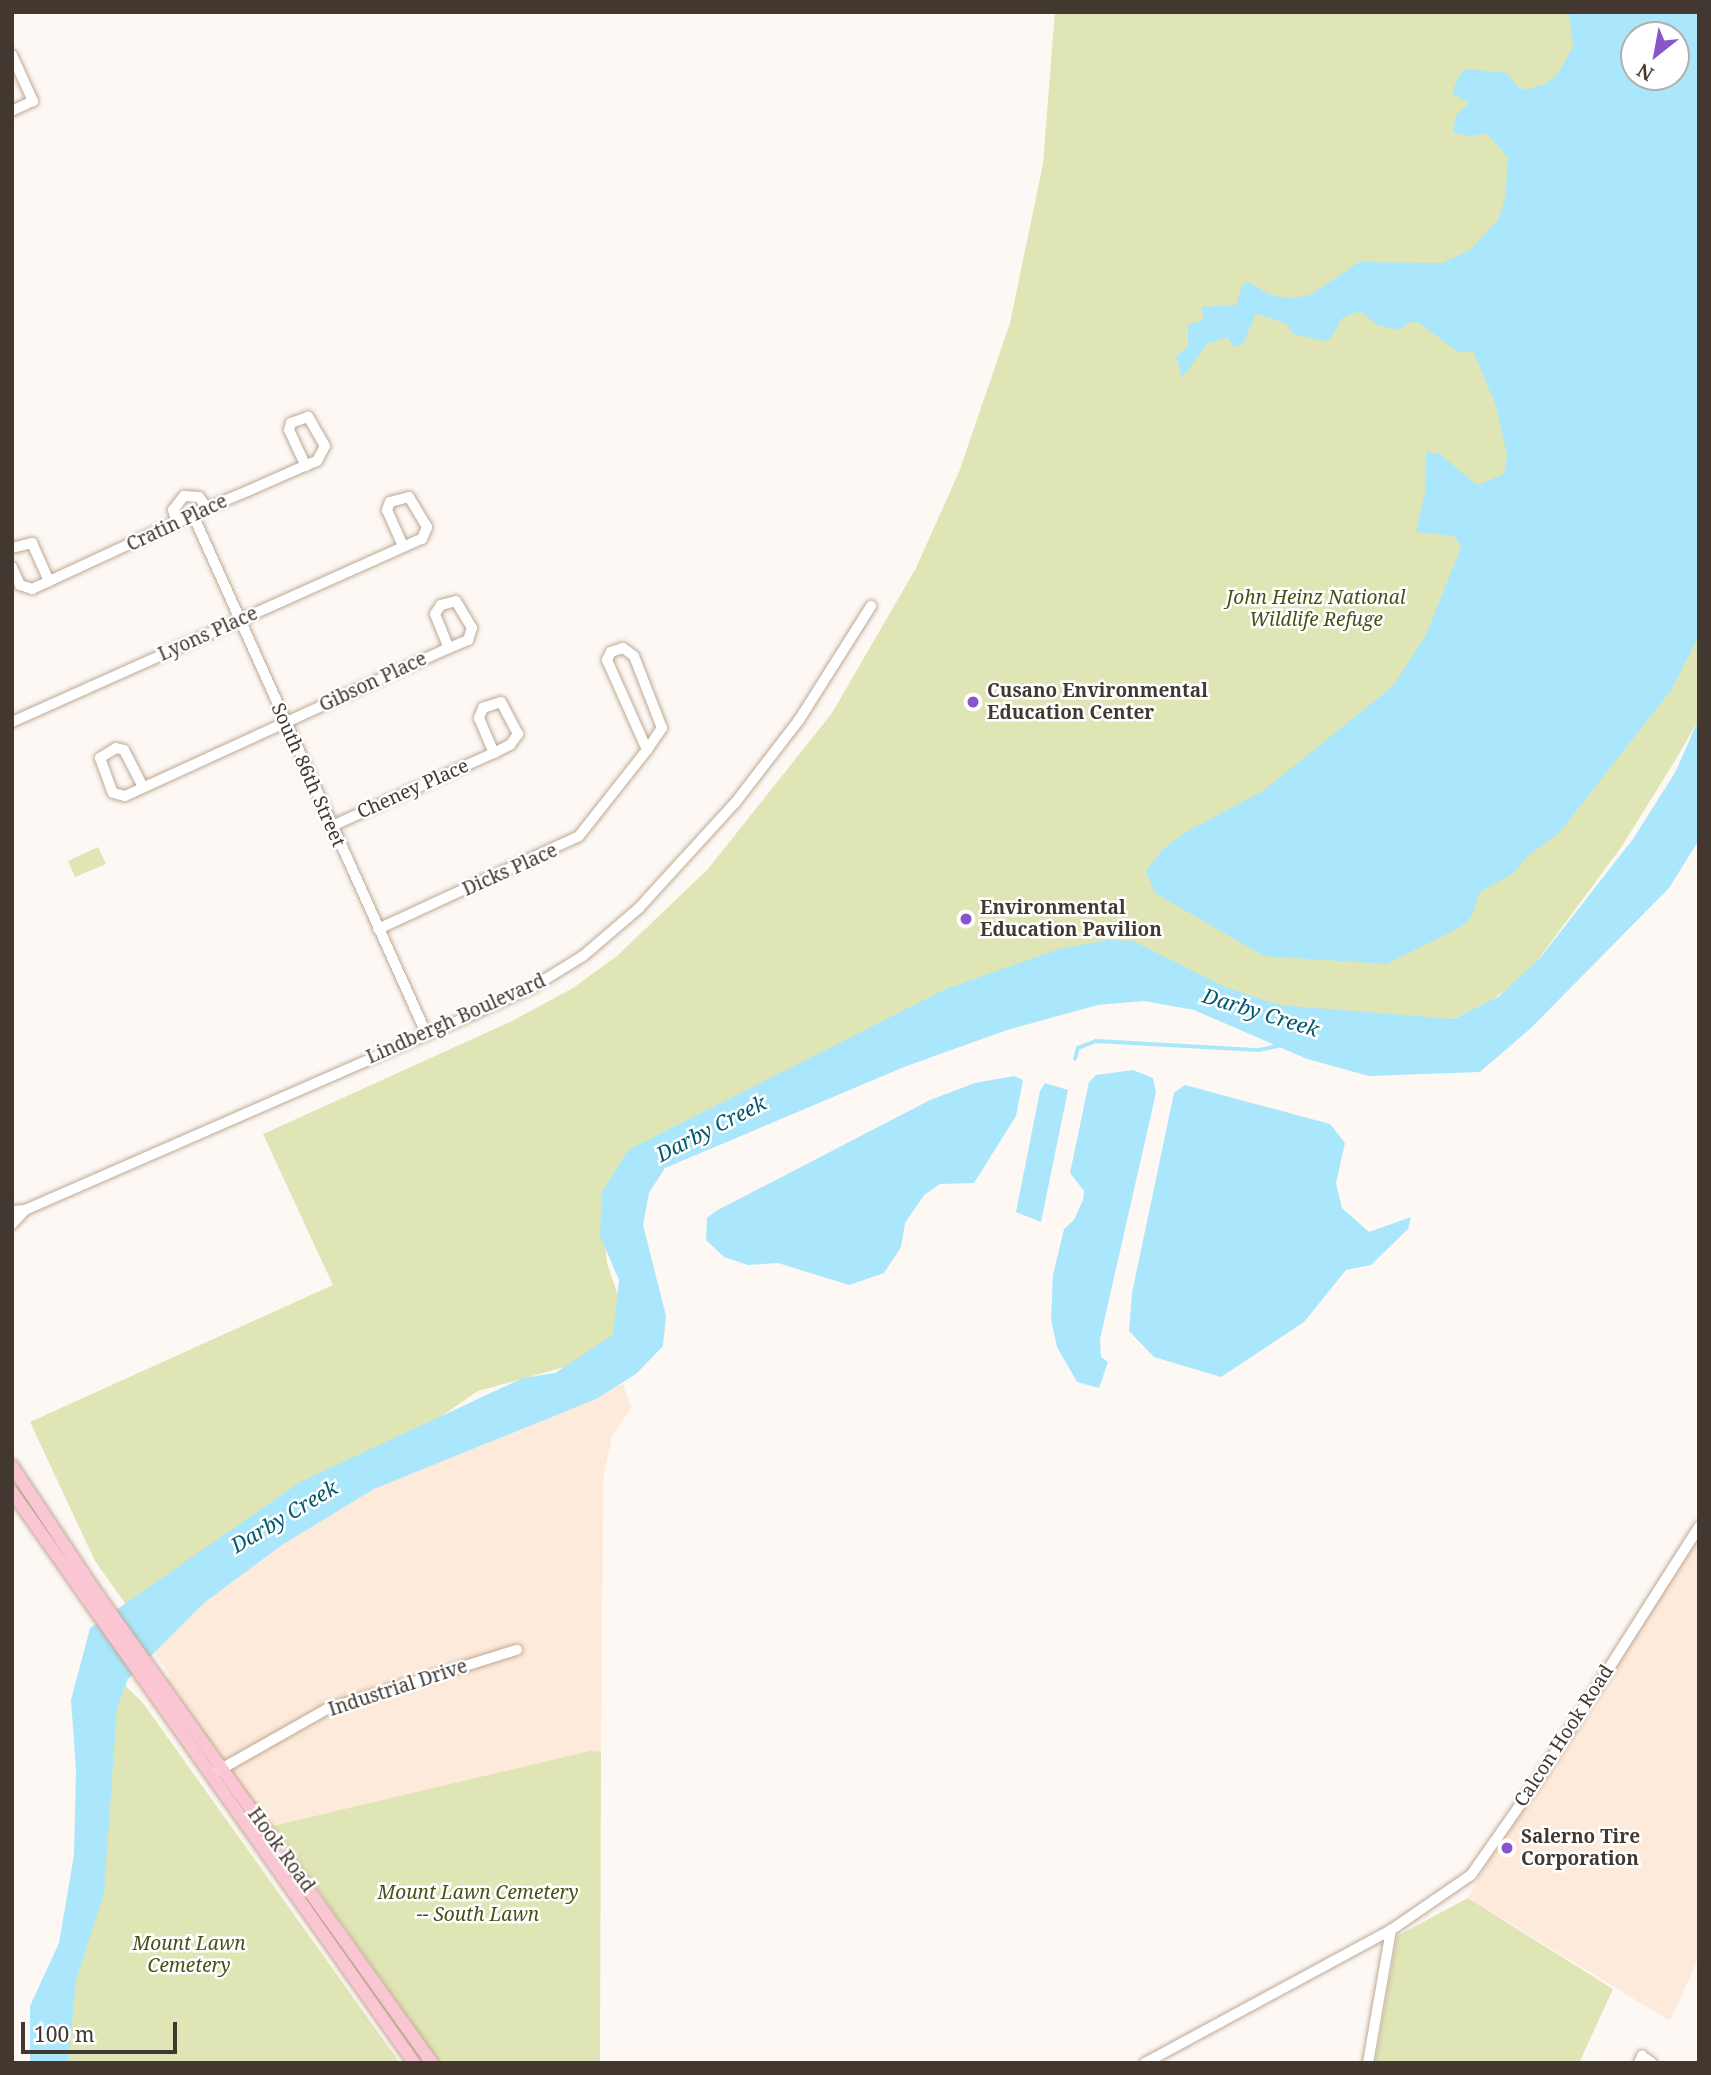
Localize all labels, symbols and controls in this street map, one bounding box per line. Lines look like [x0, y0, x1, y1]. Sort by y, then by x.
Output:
north arrow [1620, 21, 1690, 91]
text: N [1632, 57, 1658, 87]
street label: Cratin Place [123, 490, 231, 556]
park label: John Heinz National Wildlife Refuge [1227, 587, 1405, 631]
street label: Lyons Place [155, 602, 261, 666]
street label: Gibson Place [316, 647, 430, 717]
place label: Cusano Environmental Education Center [987, 680, 1208, 724]
marker: Cusano Environmental Education Center [965, 694, 981, 710]
street label: South 86th Street [266, 700, 350, 850]
street label: Cheney Place [354, 754, 472, 824]
street label: Dicks Place [459, 839, 561, 901]
place label: Environmental Education Pavilion [980, 897, 1162, 941]
marker: Environmental Education Pavilion [958, 911, 974, 927]
street label: Lindbergh Boulevard [363, 969, 549, 1069]
water label: Darby Creek [1200, 982, 1322, 1042]
water label: Darby Creek [652, 1089, 770, 1167]
water label: Darby Creek [226, 1474, 342, 1558]
street label: Industrial Drive [326, 1655, 470, 1721]
street label: Calcon Hook Road [1510, 1661, 1618, 1811]
street label: Hook Road [243, 1803, 319, 1897]
place label: Salerno Tire Corporation [1521, 1826, 1640, 1870]
marker: Salerno Tire Corporation [1499, 1840, 1515, 1856]
park label: Mount Lawn Cemetery -- South Lawn [377, 1882, 579, 1926]
park label: Mount Lawn Cemetery [132, 1933, 246, 1977]
scale bar [24, 2008, 180, 2052]
text: 100 m [34, 2020, 95, 2048]

